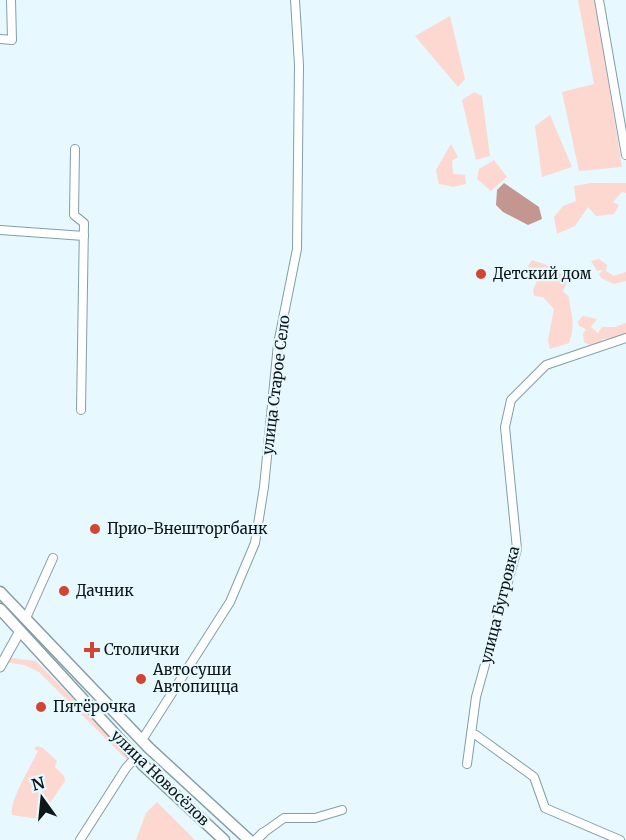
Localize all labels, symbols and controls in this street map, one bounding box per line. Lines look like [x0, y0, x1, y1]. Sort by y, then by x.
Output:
place label: Детский дом [493, 264, 592, 283]
marker: Детский дом [474, 267, 488, 281]
street label: улица Старое Село [257, 314, 294, 456]
place label: Прио-Внешторгбанк [107, 519, 268, 538]
marker: Прио-Внешторгбанк [88, 522, 102, 536]
street label: улица Бугровка [476, 544, 523, 666]
place label: Дачник [76, 581, 134, 600]
marker: Дачник [57, 584, 71, 598]
place label: Столички [104, 640, 180, 659]
marker: Столички [85, 643, 99, 657]
place label: Автосуши Автопицца [152, 660, 239, 696]
marker: Автосуши Автопицца [134, 672, 148, 686]
place label: Пятёрочка [53, 697, 136, 716]
marker: Пятёрочка [34, 700, 48, 714]
street label: улица Новосёлов [107, 726, 214, 830]
north arrow [12, 768, 72, 828]
text: N [29, 772, 47, 795]

